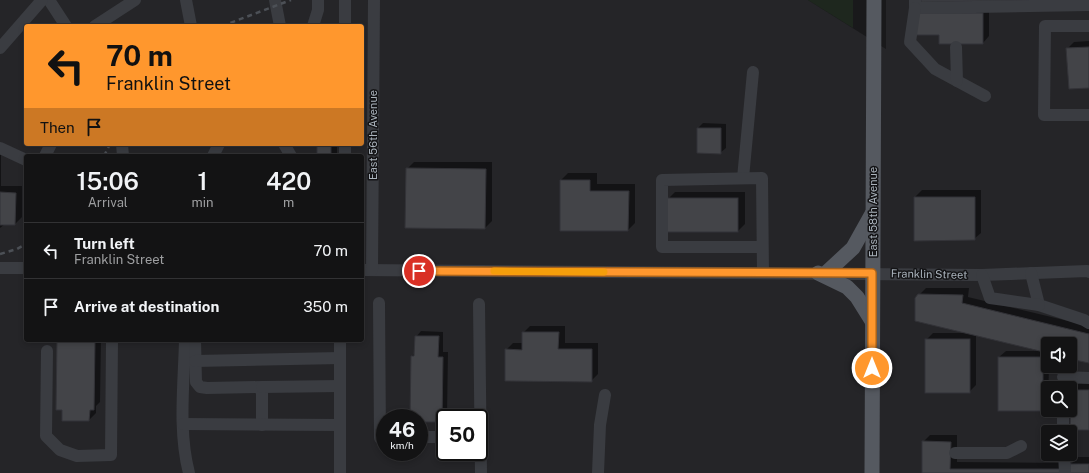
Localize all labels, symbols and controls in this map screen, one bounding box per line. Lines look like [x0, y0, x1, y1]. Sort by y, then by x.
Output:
text: 70 m [106, 39, 173, 72]
icon: left [40, 40, 92, 92]
text: Franklin Street [106, 73, 231, 94]
street label: East 56th Avenue [367, 90, 379, 180]
icon: arrive [83, 116, 105, 138]
text: Then [40, 119, 75, 136]
text: 15:06 [77, 167, 139, 195]
text: 1 [197, 167, 207, 195]
text: 420 [266, 167, 311, 195]
street label: East 58th Avenue [867, 167, 879, 257]
text: Arrival [88, 195, 128, 210]
text: min [191, 195, 213, 210]
text: m [283, 195, 294, 210]
text: Turn left [74, 235, 135, 252]
icon: left [40, 240, 62, 262]
text: 70 m [313, 242, 348, 259]
text: Franklin Street [74, 252, 164, 267]
pin [402, 254, 436, 288]
icon: arrive [408, 260, 430, 282]
street label: Franklin Street [891, 267, 967, 281]
icon: arrive [40, 296, 62, 318]
text: Arrive at destination [74, 298, 219, 315]
text: 350 m [303, 298, 348, 315]
map controls [1041, 337, 1077, 461]
button: sound [1041, 337, 1077, 373]
position arrow [851, 347, 893, 389]
button: search [1041, 381, 1077, 417]
speed limit sign: 50 [436, 409, 488, 461]
text: 46 [389, 418, 415, 442]
button: layers [1041, 425, 1077, 461]
text: km/h [390, 439, 414, 451]

